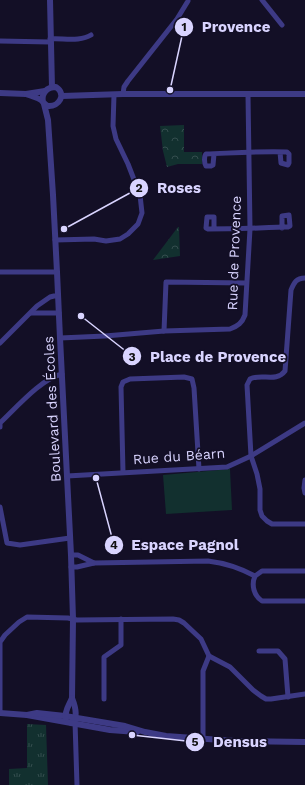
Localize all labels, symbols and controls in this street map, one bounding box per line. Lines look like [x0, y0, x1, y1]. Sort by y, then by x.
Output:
callout: Provence [174, 13, 278, 40]
text: Provence [202, 18, 271, 36]
text: 1 [181, 20, 187, 34]
callout: Roses [129, 174, 208, 201]
text: Roses [157, 179, 201, 197]
text: 2 [135, 181, 143, 195]
street label: Rue de Provence [224, 195, 244, 311]
street label: Boulevard des Écoles [40, 336, 64, 482]
callout: Place de Provence [122, 343, 294, 370]
text: Place de Provence [150, 348, 286, 366]
text: 3 [128, 350, 136, 364]
street label: Rue du Béarn [132, 445, 226, 467]
callout: Espace Pagnol [104, 531, 247, 558]
text: Espace Pagnol [131, 536, 239, 554]
text: 4 [110, 538, 118, 552]
callout: Densus [185, 729, 276, 756]
text: Densus [213, 733, 267, 751]
text: 5 [192, 735, 199, 749]

